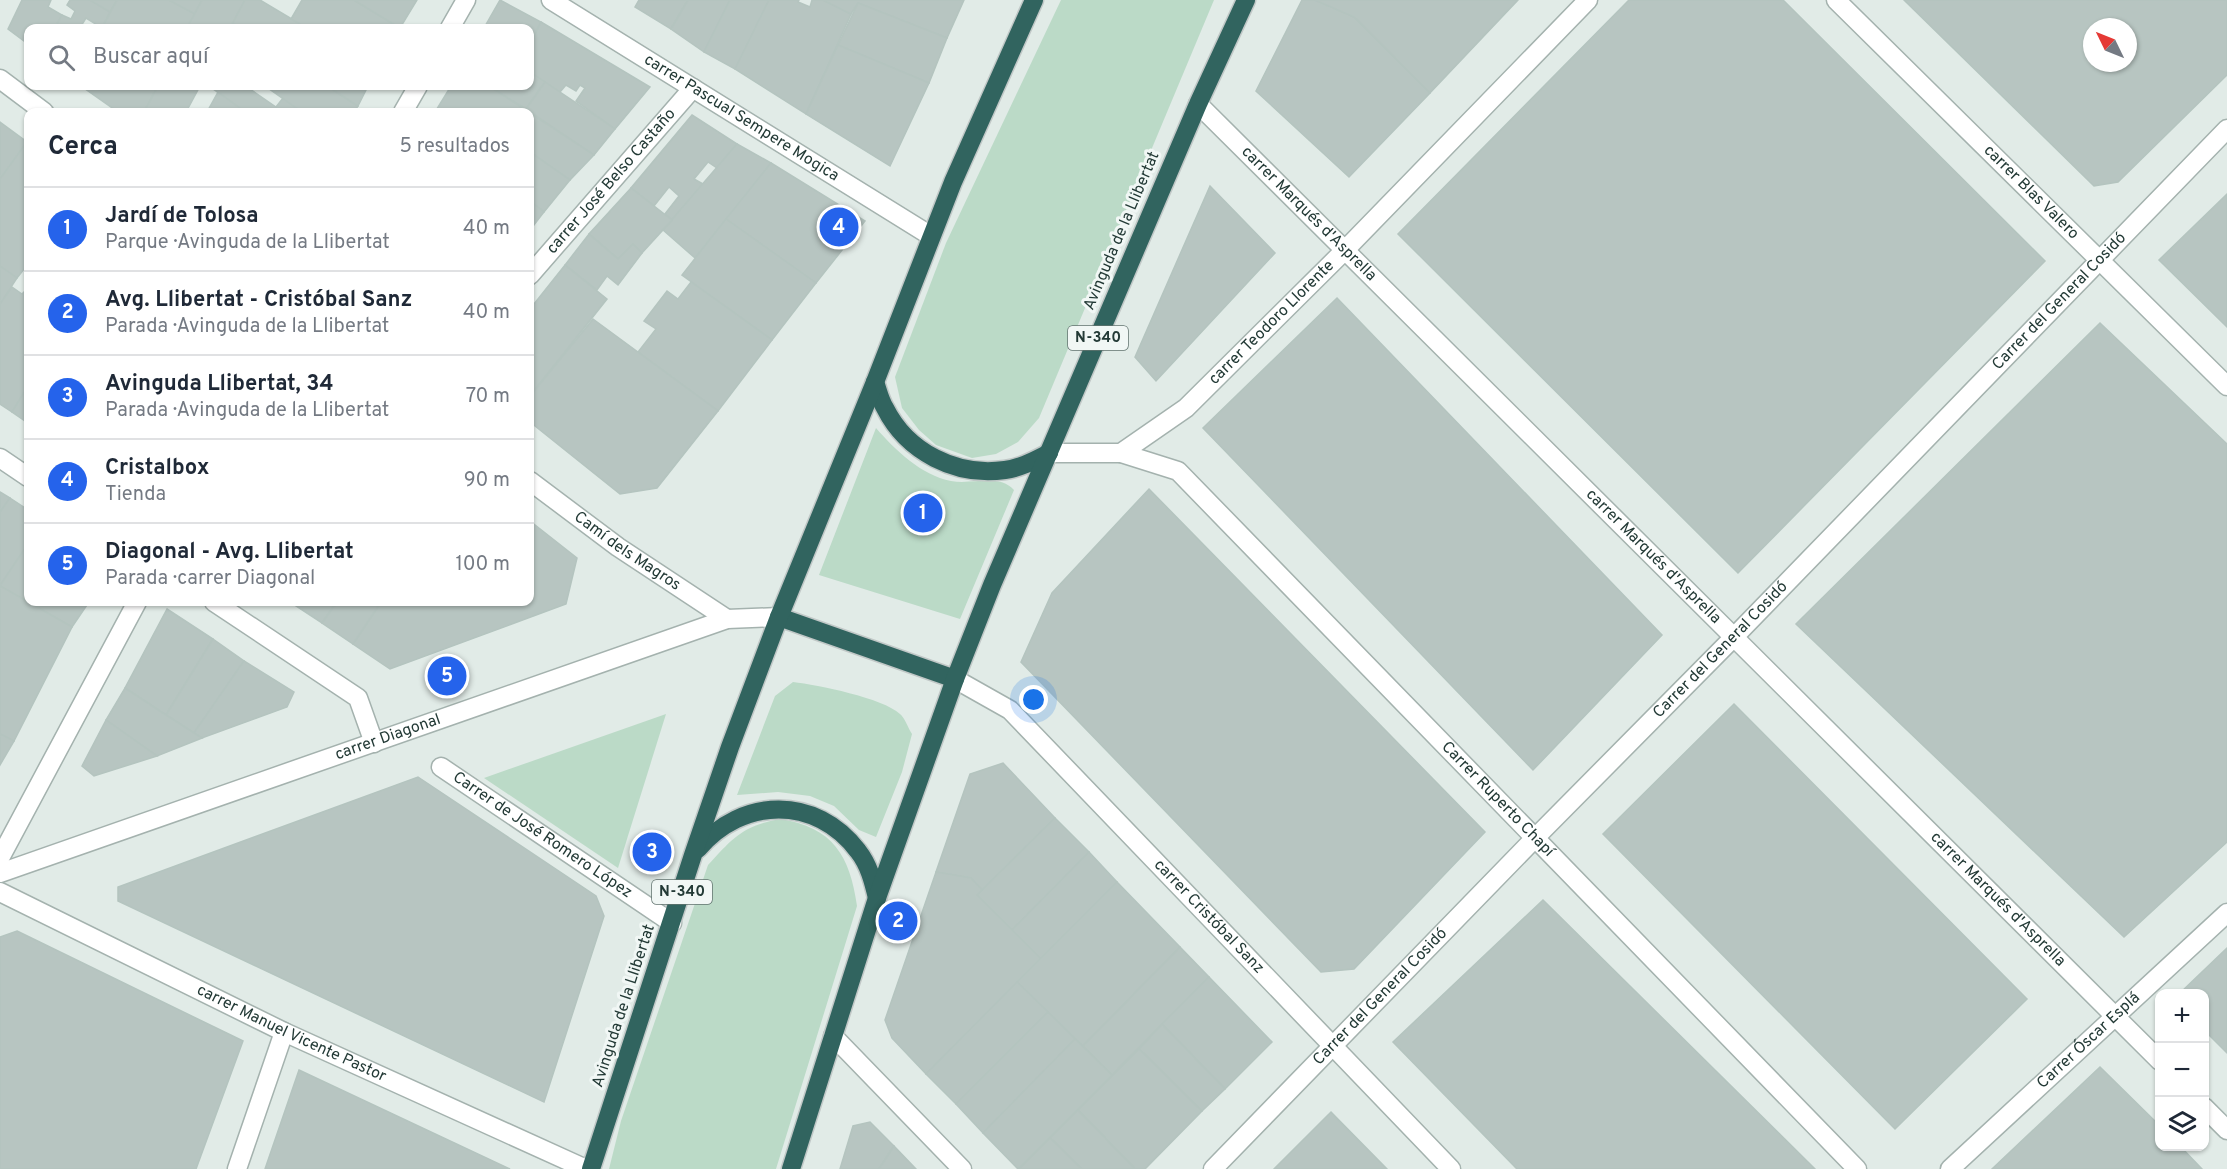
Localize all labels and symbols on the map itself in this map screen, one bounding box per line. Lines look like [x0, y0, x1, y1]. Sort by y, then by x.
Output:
north arrow [2083, 18, 2137, 72]
street label: carrer Pascual Sempere Mogica [640, 50, 842, 186]
street label: carrer José Belso Castaño [543, 105, 680, 258]
street label: carrer Blas Valero [1979, 141, 2083, 244]
street label: carrer Marqués d'Asprella [1237, 142, 1380, 286]
street label: Avinguda de la Llibertat [1080, 149, 1164, 313]
pin: 4 [820, 204, 858, 250]
street label: Carrer del General Cosidó [1988, 229, 2131, 375]
street label: carrer Teodoro Llorente [1205, 256, 1339, 389]
road number: N-340 [1068, 326, 1128, 350]
street label: carrer Marqués d'Asprella [1581, 485, 1725, 628]
pin: 1 [904, 490, 942, 536]
street label: Camí dels Magros [570, 507, 684, 596]
street label: Carrer del General Cosidó [1649, 577, 1792, 723]
pin: 5 [428, 654, 466, 698]
your location [1019, 685, 1048, 714]
street label: carrer Diagonal [333, 710, 443, 765]
street label: Carrer Ruperto Chapí [1437, 737, 1560, 863]
street label: Carrer de José Romero López [449, 768, 636, 903]
street label: carrer Marqués d'Asprella [1926, 828, 2070, 971]
pin: 3 [632, 830, 672, 874]
street label: carrer Cristóbal Sanz [1149, 856, 1268, 978]
road number: N-340 [652, 880, 712, 904]
pin: 2 [878, 898, 918, 944]
street label: Avinguda de la Llibertat [588, 922, 660, 1090]
street label: Carrer del General Cosidó [1309, 924, 1452, 1070]
street label: carrer Manuel Vicente Pastor [193, 980, 389, 1087]
street label: Carrer Óscar Esplá [2033, 988, 2145, 1093]

